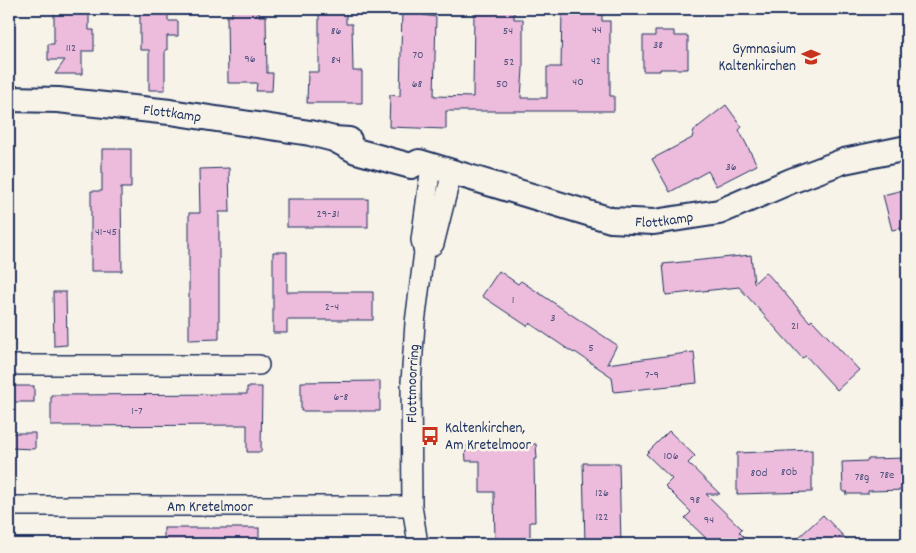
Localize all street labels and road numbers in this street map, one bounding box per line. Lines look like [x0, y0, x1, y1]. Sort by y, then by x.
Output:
street label: Flottkamp [142, 100, 203, 130]
street label: Flottkamp [635, 207, 695, 235]
street label: Flottmoorring [402, 343, 427, 423]
street label: Am Kretelmoor [167, 497, 253, 519]

